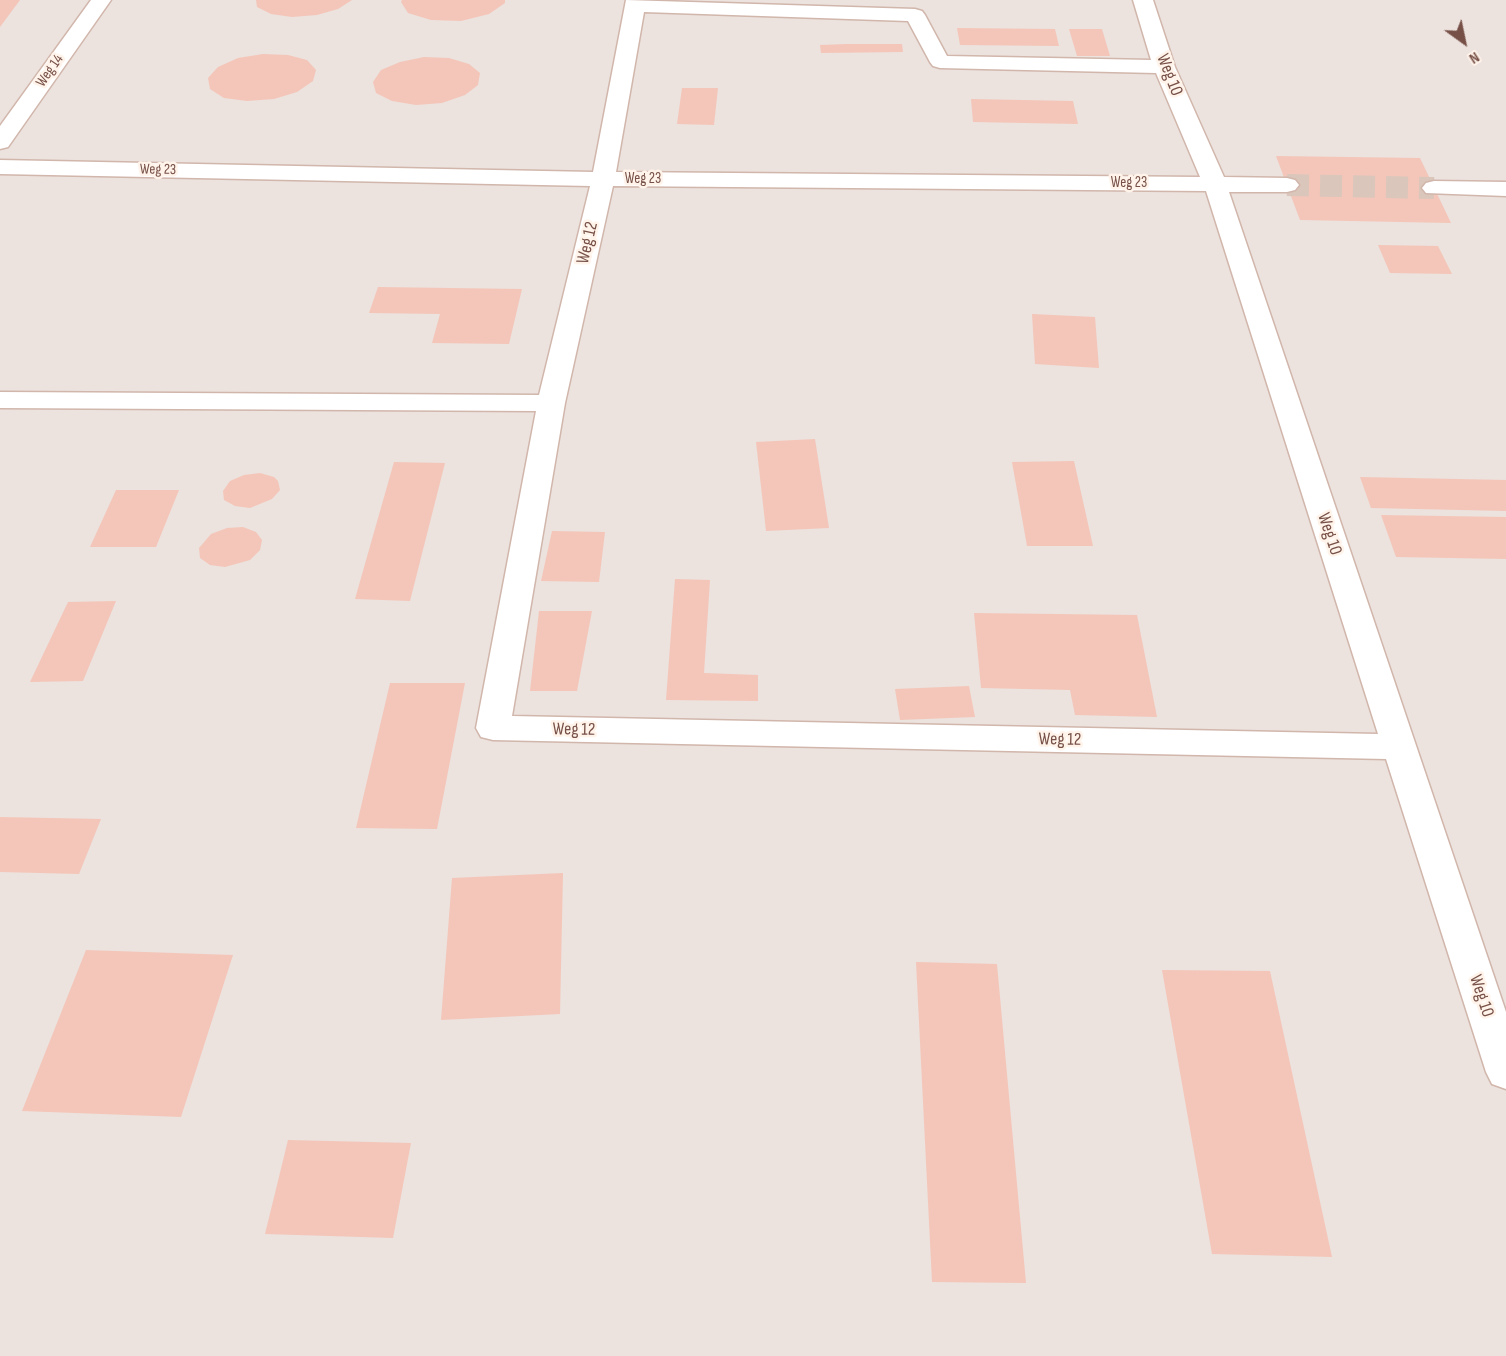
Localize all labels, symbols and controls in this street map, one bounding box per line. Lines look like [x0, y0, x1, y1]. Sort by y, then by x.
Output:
north arrow [1434, 12, 1494, 72]
text: N [1465, 47, 1483, 68]
street label: Weg 14 [32, 51, 68, 91]
street label: Weg 10 [1151, 51, 1187, 99]
street label: Weg 23 [140, 161, 176, 179]
street label: Weg 23 [625, 170, 661, 188]
street label: Weg 23 [1111, 174, 1147, 192]
street label: Weg 12 [573, 220, 603, 266]
street label: Weg 10 [1312, 510, 1346, 558]
street label: Weg 12 [553, 719, 595, 741]
street label: Weg 12 [1039, 729, 1081, 751]
street label: Weg 10 [1464, 972, 1498, 1020]

